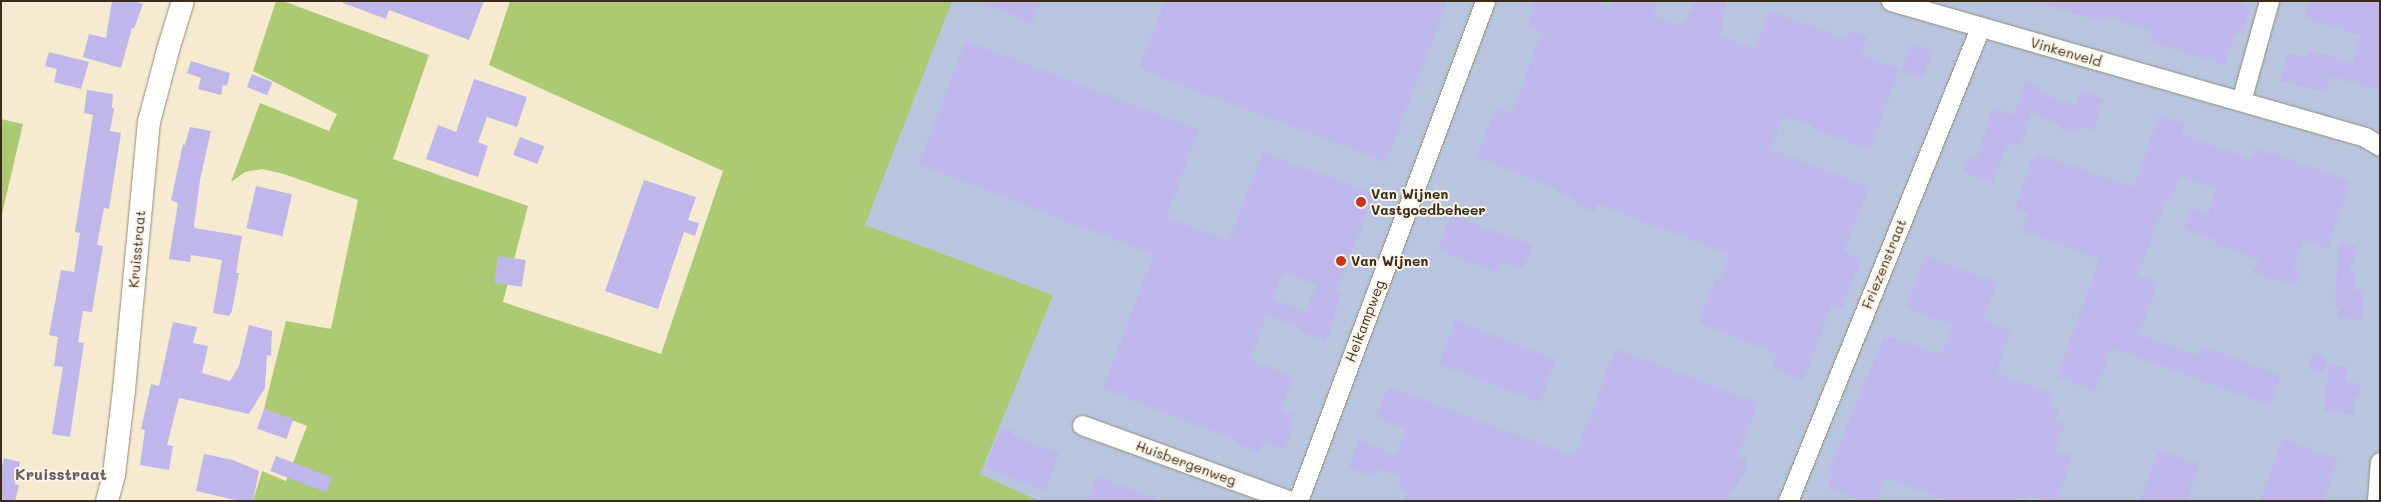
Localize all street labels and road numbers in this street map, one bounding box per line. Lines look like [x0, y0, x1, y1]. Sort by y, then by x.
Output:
street label: Vinkenveld [2028, 34, 2104, 70]
street label: Kruisstraat [125, 209, 149, 289]
street label: Friezenstraat [1858, 217, 1910, 311]
street label: Heikampweg [1342, 278, 1388, 364]
street label: Huisbergenweg [1134, 437, 1238, 489]

